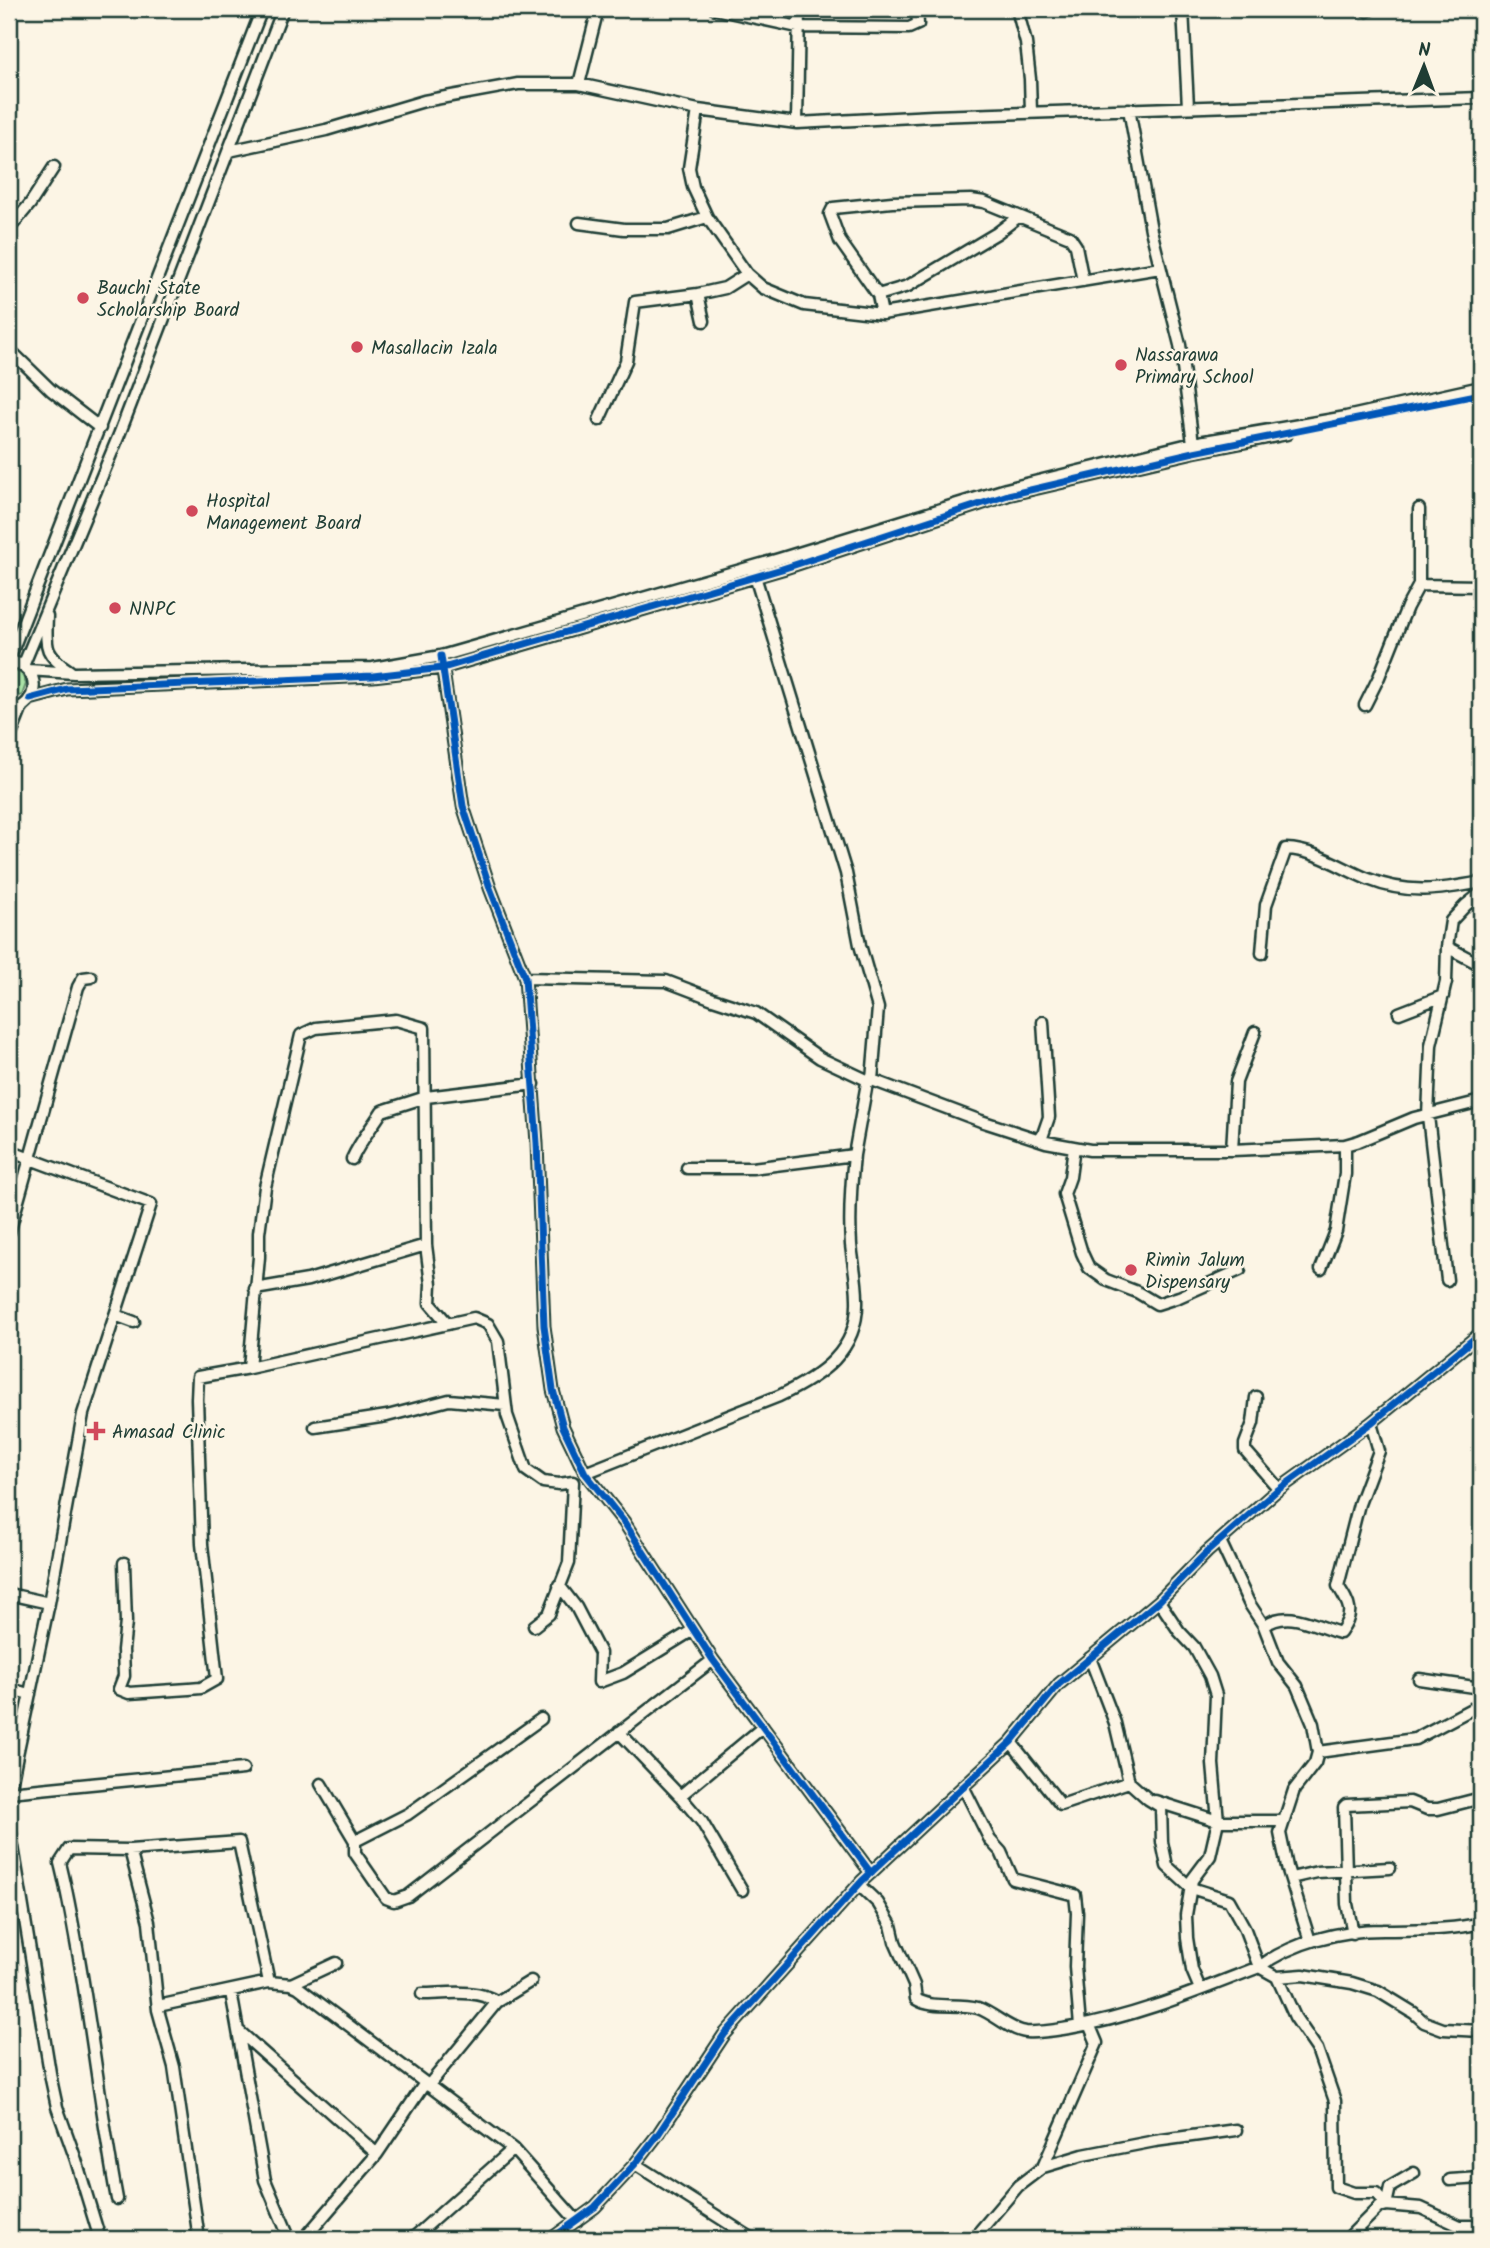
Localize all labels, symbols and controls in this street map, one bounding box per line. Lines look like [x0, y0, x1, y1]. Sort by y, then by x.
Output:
north arrow [1388, 32, 1458, 102]
text: N [1418, 36, 1431, 66]
place label: Bauchi State Scholarship Board [97, 274, 240, 326]
marker: Bauchi State Scholarship Board [75, 290, 91, 306]
place label: Masallacin Izala [371, 334, 498, 364]
marker: Masallacin Izala [349, 339, 365, 355]
place label: Nassarawa Primary School [1135, 341, 1254, 393]
marker: Nassarawa Primary School [1113, 357, 1129, 373]
place label: Hospital Management Board [206, 487, 361, 539]
marker: Hospital Management Board [184, 503, 200, 519]
place label: NNPC [129, 595, 176, 625]
marker: NNPC [107, 600, 123, 616]
place label: Rimin Jalum Dispensary [1145, 1246, 1245, 1298]
marker: Rimin Jalum Dispensary [1123, 1262, 1139, 1278]
place label: Amasad Clinic [112, 1418, 225, 1448]
marker: Amasad Clinic [86, 1421, 106, 1441]

